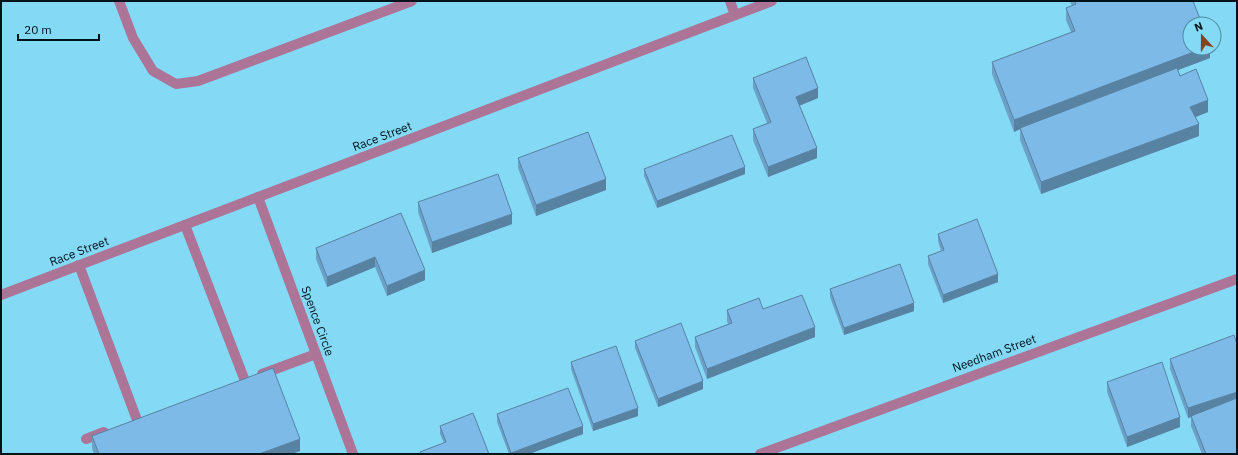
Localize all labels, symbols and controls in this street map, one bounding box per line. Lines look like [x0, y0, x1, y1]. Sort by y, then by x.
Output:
scale bar [18, 16, 99, 42]
north arrow [1182, 16, 1222, 56]
text: N [1192, 19, 1205, 35]
text: 20 m [24, 22, 52, 37]
street label: Race Street [350, 118, 414, 154]
street label: Race Street [47, 233, 111, 269]
street label: Spence Circle [298, 284, 338, 358]
street label: Needham Street [950, 331, 1038, 375]

